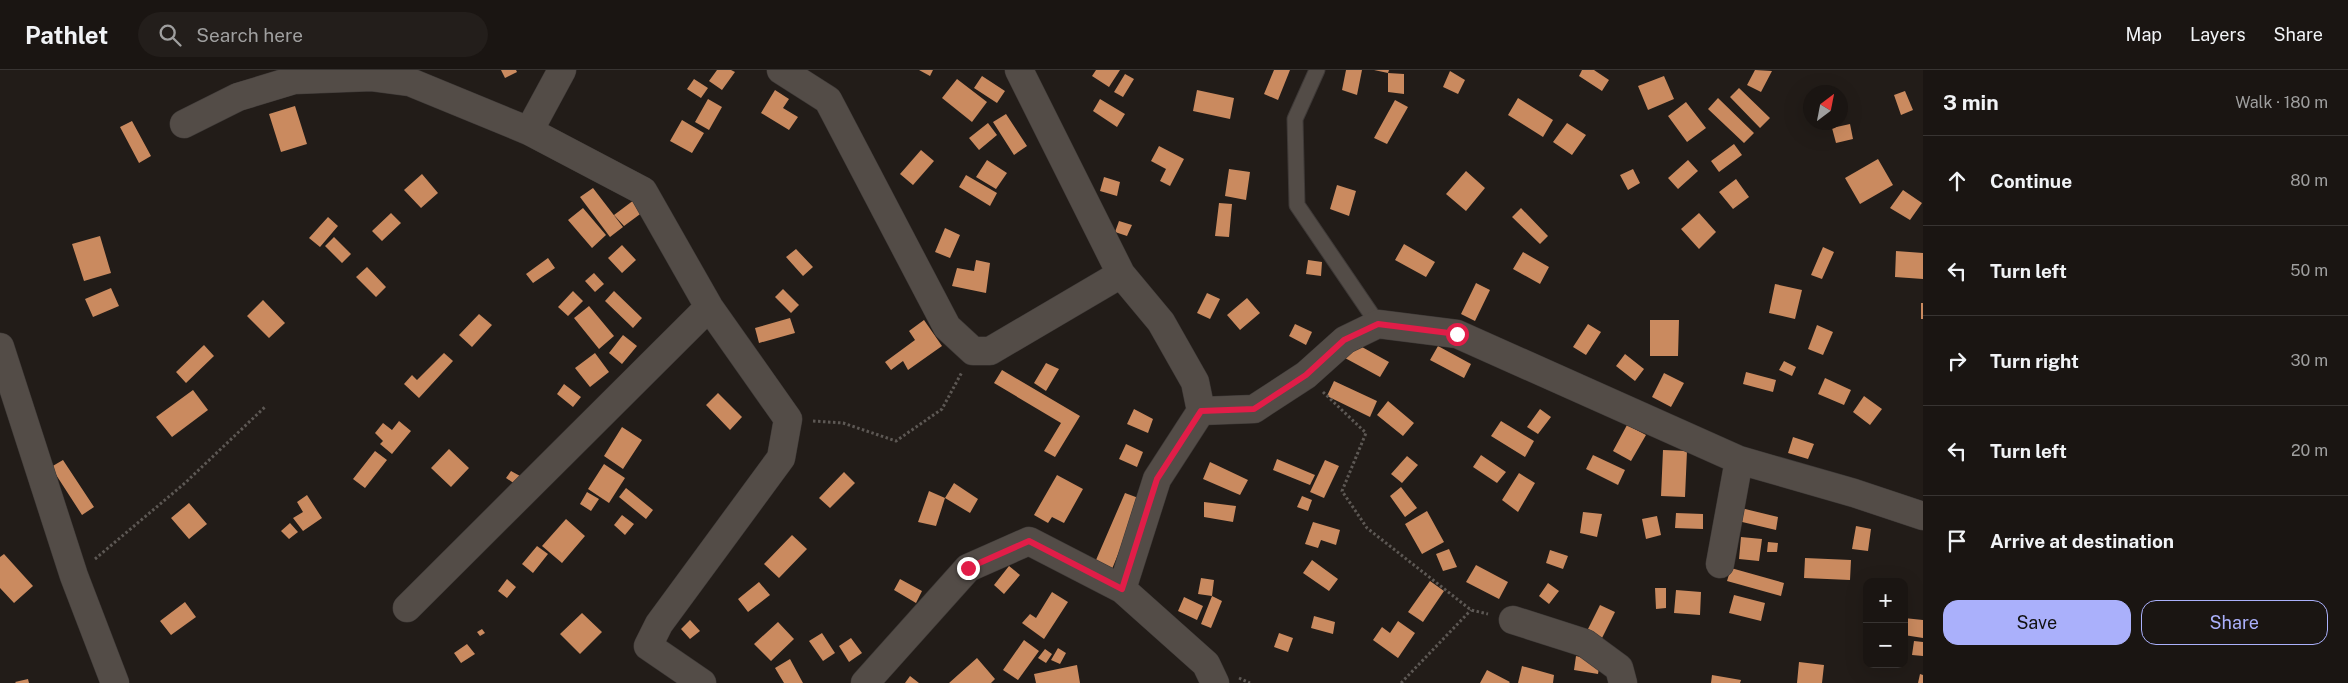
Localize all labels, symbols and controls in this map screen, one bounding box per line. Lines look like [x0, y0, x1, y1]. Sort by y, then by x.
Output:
search box [138, 12, 488, 57]
text: Pathlet [25, 21, 108, 49]
icon: search [156, 21, 184, 49]
text: Search here [196, 24, 303, 46]
text: Map [2126, 24, 2162, 45]
text: Layers [2190, 24, 2246, 45]
text: Share [2274, 24, 2323, 45]
north arrow [1803, 85, 1848, 130]
text: 3 min [1943, 90, 1999, 115]
text: Walk · 180 m [2235, 93, 2328, 112]
icon: ahead [1943, 167, 1971, 195]
text: Continue [1990, 170, 2072, 192]
text: 80 m [2290, 171, 2328, 190]
icon: left [1943, 257, 1971, 285]
text: Turn left [1990, 260, 2067, 282]
text: 50 m [2290, 261, 2328, 280]
route start [1446, 323, 1469, 346]
icon: right [1943, 347, 1971, 375]
text: Turn right [1990, 350, 2079, 372]
text: 30 m [2291, 351, 2328, 370]
icon: left [1943, 437, 1971, 465]
text: Turn left [1990, 440, 2067, 462]
text: 20 m [2291, 441, 2328, 460]
icon: arrive [1943, 527, 1971, 555]
text: Arrive at destination [1990, 530, 2174, 552]
route end [957, 557, 980, 580]
map controls [1863, 578, 1908, 668]
button: + [1863, 578, 1908, 623]
button: Save [1943, 600, 2131, 645]
button: Share [2141, 600, 2328, 645]
button: − [1863, 623, 1908, 668]

